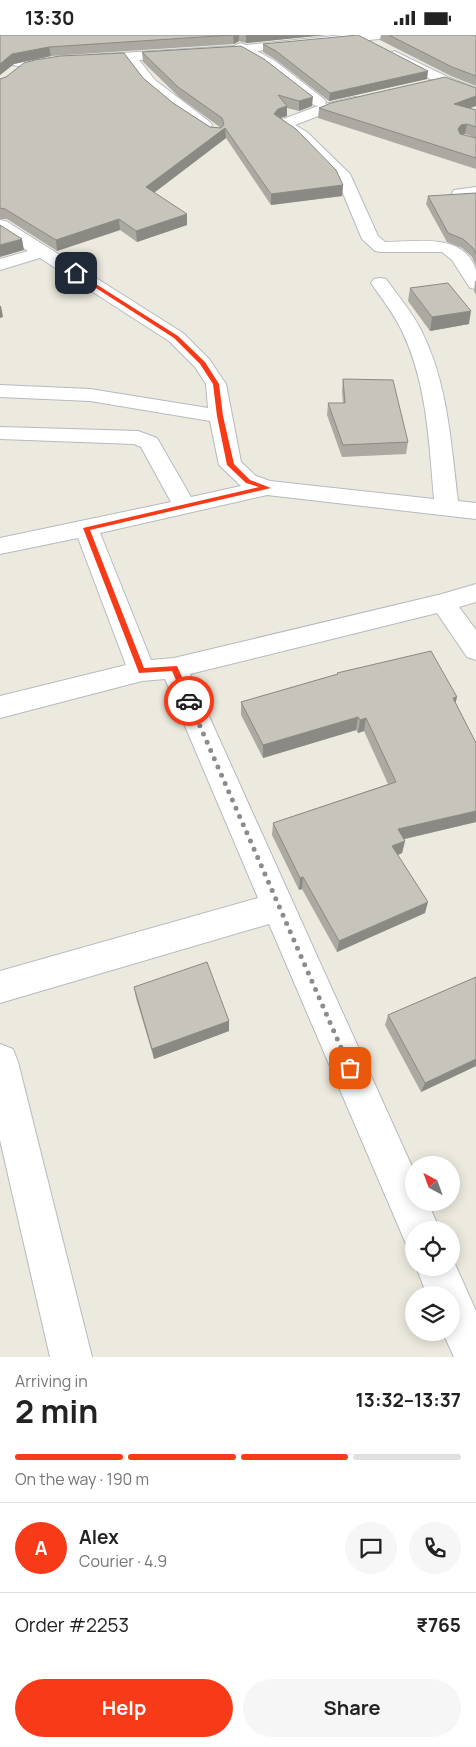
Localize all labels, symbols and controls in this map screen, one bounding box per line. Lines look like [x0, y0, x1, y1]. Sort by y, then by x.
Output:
text: 13:30 [25, 5, 74, 31]
pin [55, 252, 97, 294]
icon: home [62, 259, 90, 287]
courier [164, 676, 214, 726]
icon: car [175, 687, 203, 715]
pin [329, 1047, 371, 1089]
icon: bag [336, 1054, 364, 1082]
north arrow [405, 1156, 460, 1211]
map controls [405, 1156, 460, 1341]
button: locate [405, 1221, 460, 1276]
button: layers [405, 1286, 460, 1341]
text: Arriving in [15, 1370, 88, 1392]
text: 13:32–13:37 [356, 1387, 461, 1413]
text: 2 min [15, 1389, 98, 1433]
text: On the way · 190 m [15, 1468, 149, 1490]
button: chat [345, 1522, 397, 1574]
button: phone [409, 1522, 461, 1574]
text: Alex [79, 1524, 119, 1550]
text: A [35, 1535, 47, 1561]
text: Courier · 4.9 [79, 1550, 167, 1572]
text: Order #2253 [15, 1612, 129, 1638]
text: ₹765 [416, 1612, 461, 1638]
button: Help [15, 1679, 233, 1737]
button: Share [243, 1679, 461, 1737]

